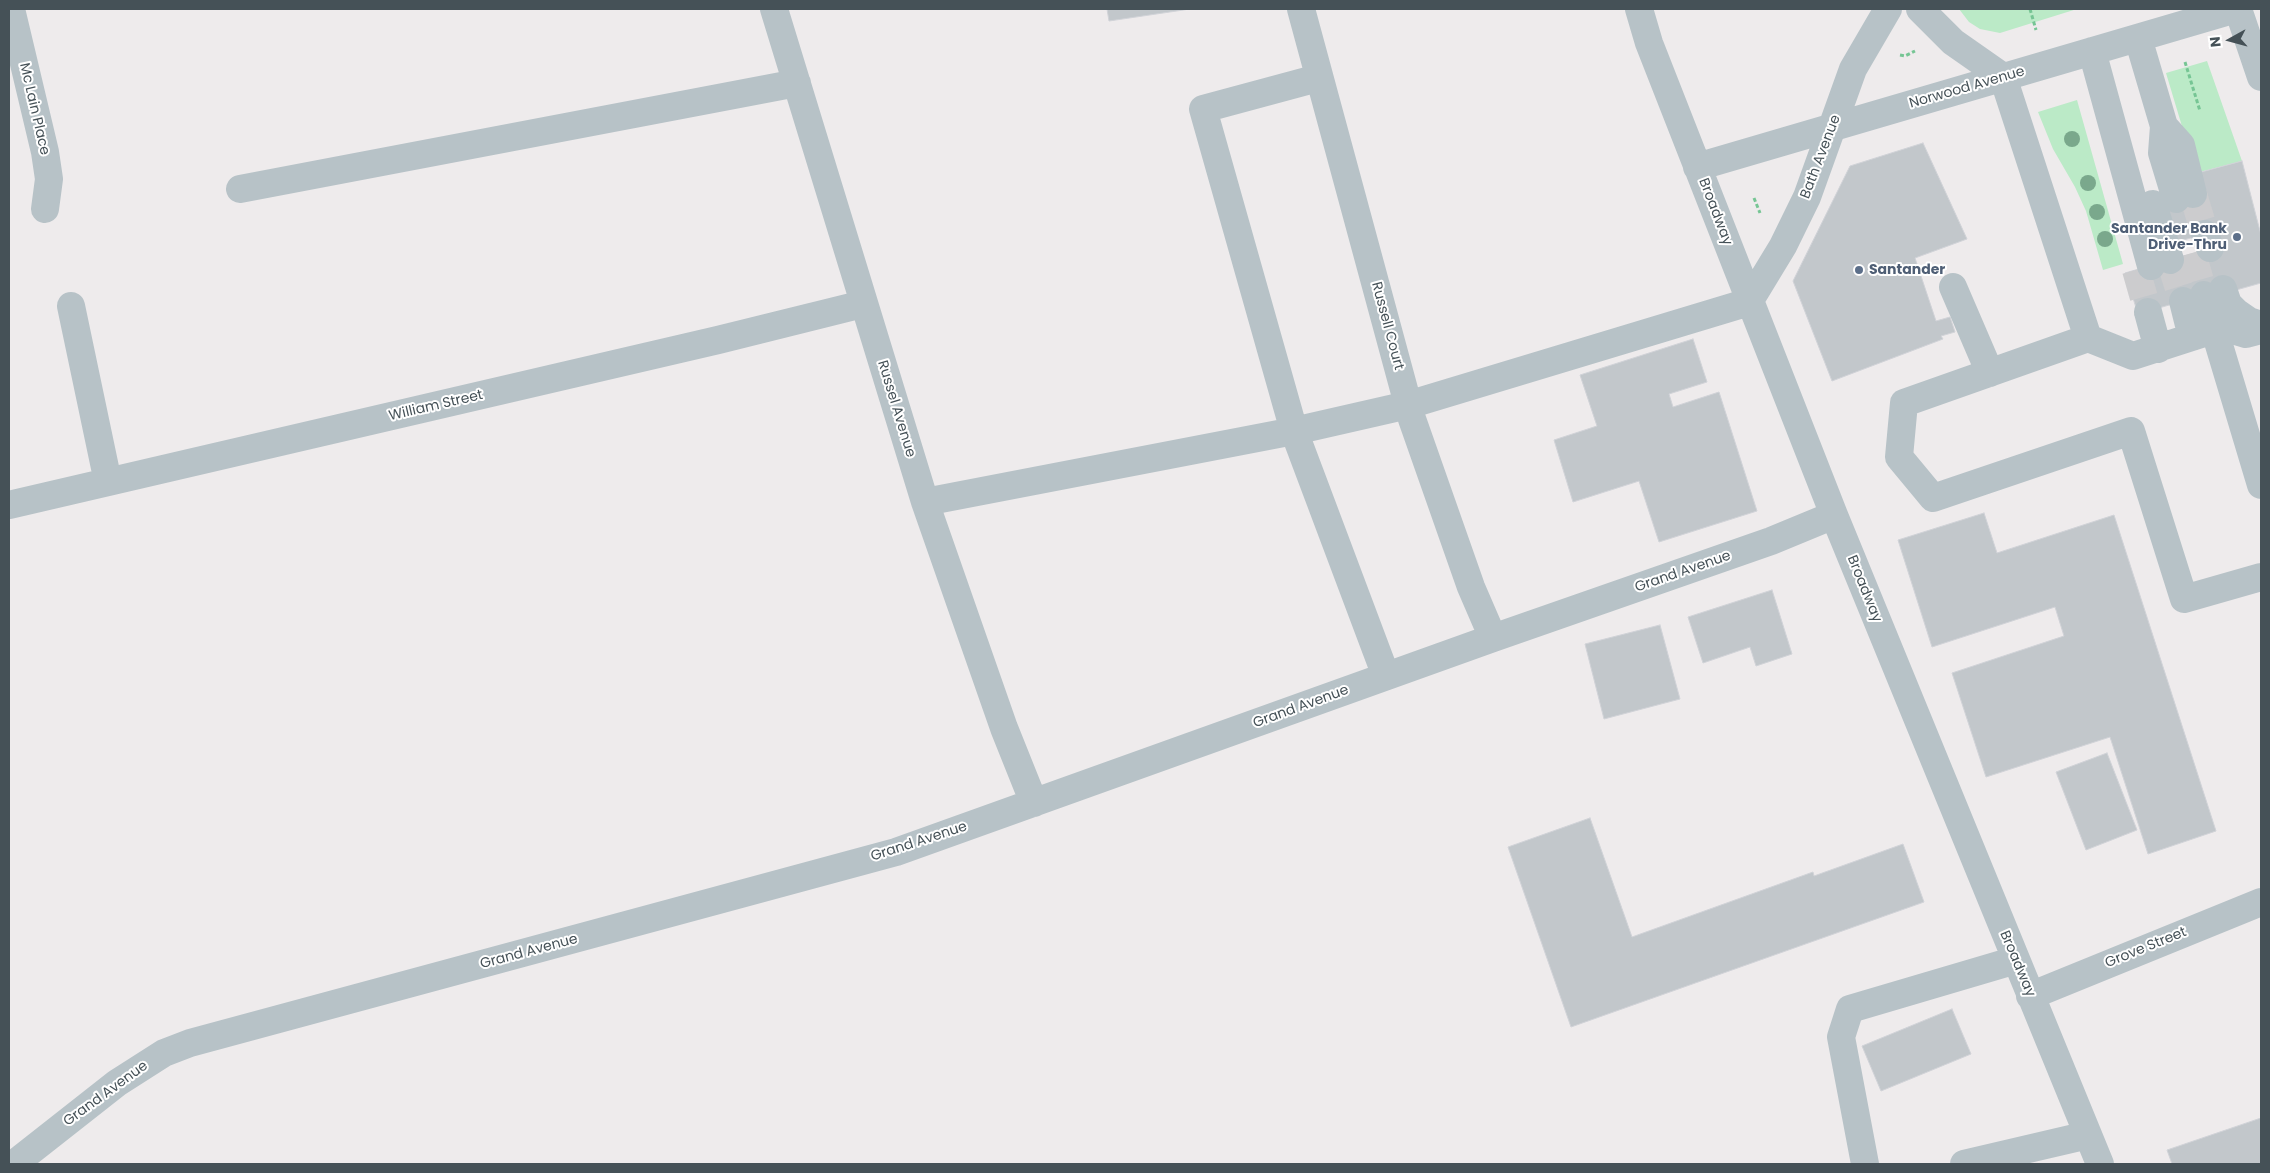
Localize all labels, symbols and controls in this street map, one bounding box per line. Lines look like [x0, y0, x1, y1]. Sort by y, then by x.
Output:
north arrow [2205, 15, 2255, 65]
text: N [2205, 35, 2226, 48]
street label: Mc Lain Place [15, 61, 53, 157]
street label: Norwood Avenue [1907, 63, 2027, 113]
street label: Bath Avenue [1797, 113, 1845, 201]
street label: Broadway [1695, 176, 1735, 248]
place label: Santander Bank Drive-Thru [2111, 221, 2227, 253]
marker: Santander Bank Drive-Thru [2231, 231, 2243, 243]
place label: Santander [1869, 262, 1945, 278]
marker: Santander [1853, 264, 1865, 276]
street label: Russell Court [1367, 280, 1407, 372]
street label: Russel Avenue [873, 358, 919, 460]
street label: William Street [387, 387, 485, 425]
street label: Grand Avenue [1633, 548, 1733, 596]
street label: Broadway [1843, 553, 1885, 625]
street label: Grand Avenue [1251, 682, 1351, 732]
street label: Grand Avenue [869, 819, 969, 865]
street label: Grove Street [2103, 924, 2189, 972]
street label: Broadway [1995, 928, 2039, 1000]
street label: Grand Avenue [478, 931, 580, 973]
street label: Grand Avenue [60, 1058, 152, 1130]

